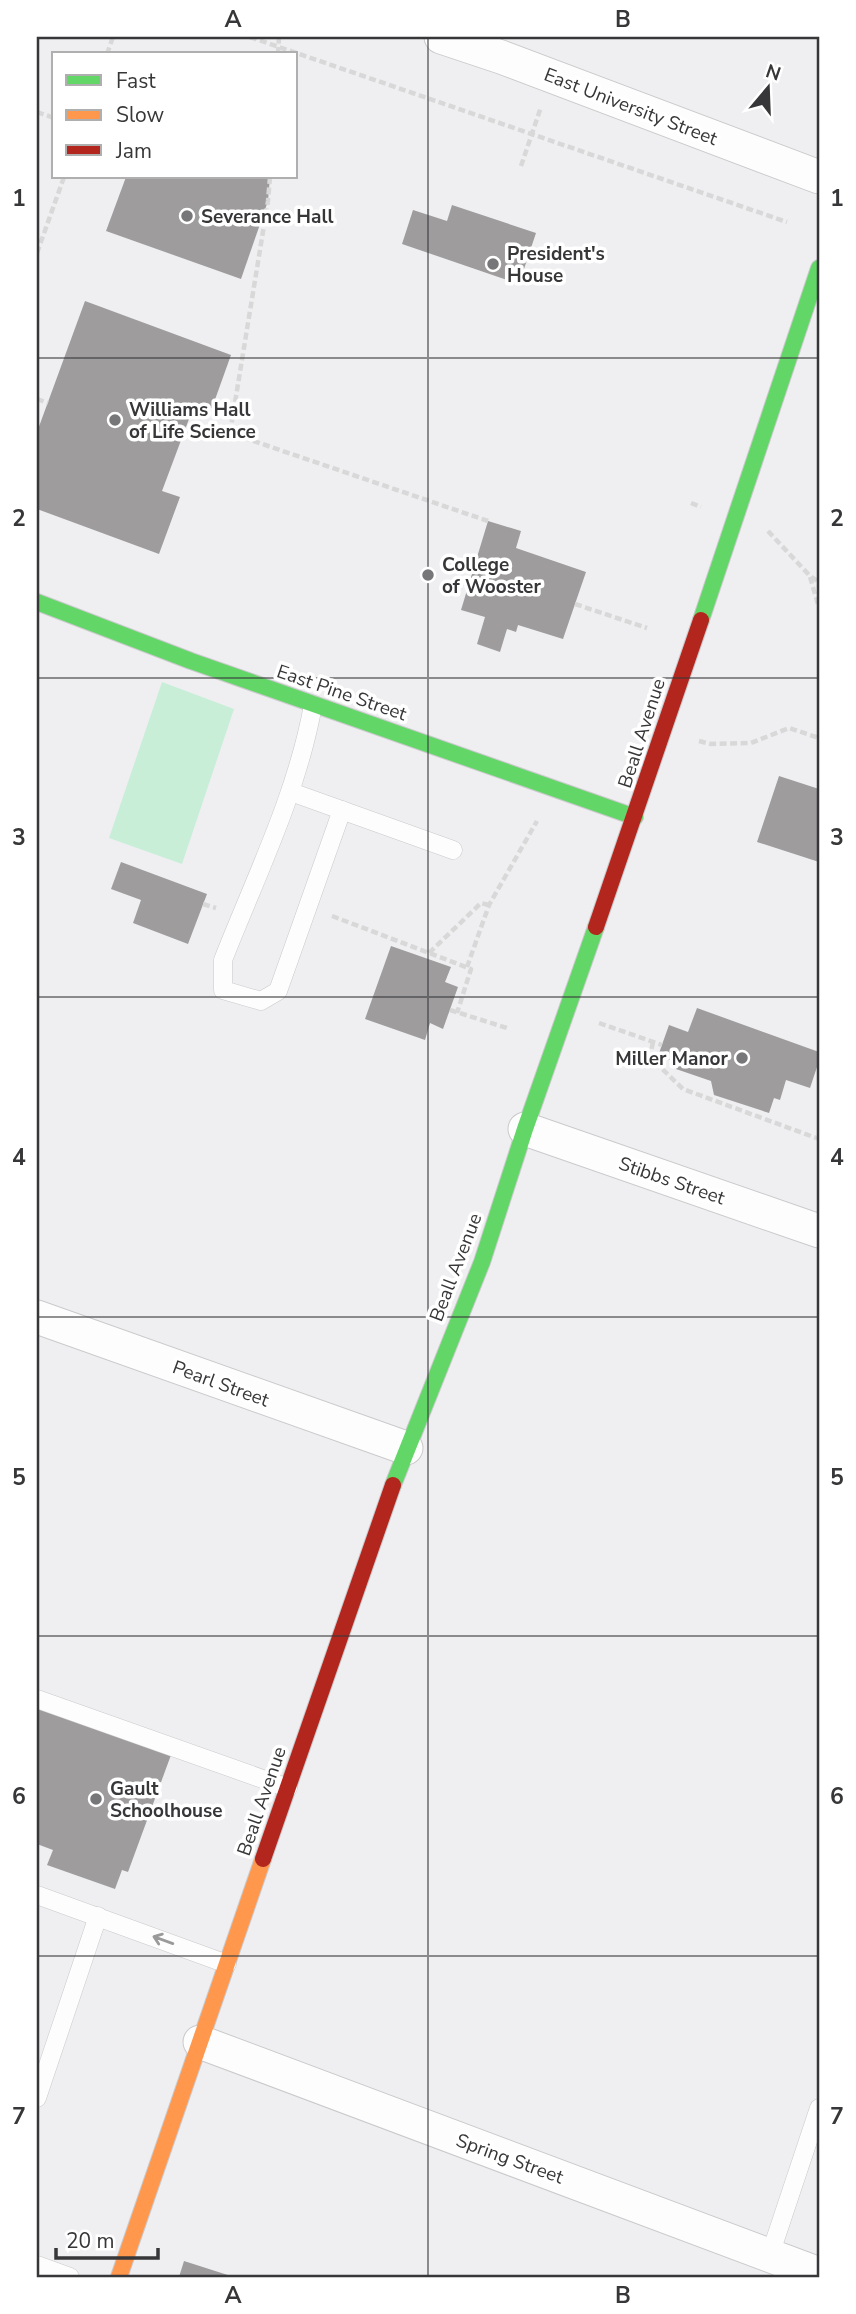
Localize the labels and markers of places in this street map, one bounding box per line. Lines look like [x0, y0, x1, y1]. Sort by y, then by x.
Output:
place label: Severance Hall [201, 204, 334, 230]
marker: Severance Hall [179, 208, 195, 224]
place label: President's House [507, 241, 605, 289]
marker: President's House [485, 256, 501, 272]
place label: Williams Hall of Life Science [129, 397, 256, 445]
marker: Williams Hall of Life Science [107, 412, 123, 428]
place label: College of Wooster [442, 552, 541, 600]
marker: College of Wooster [420, 567, 436, 583]
place label: Miller Manor [615, 1046, 729, 1072]
marker: Miller Manor [734, 1050, 750, 1066]
place label: Gault Schoolhouse [110, 1776, 223, 1824]
marker: Gault Schoolhouse [88, 1791, 104, 1807]

